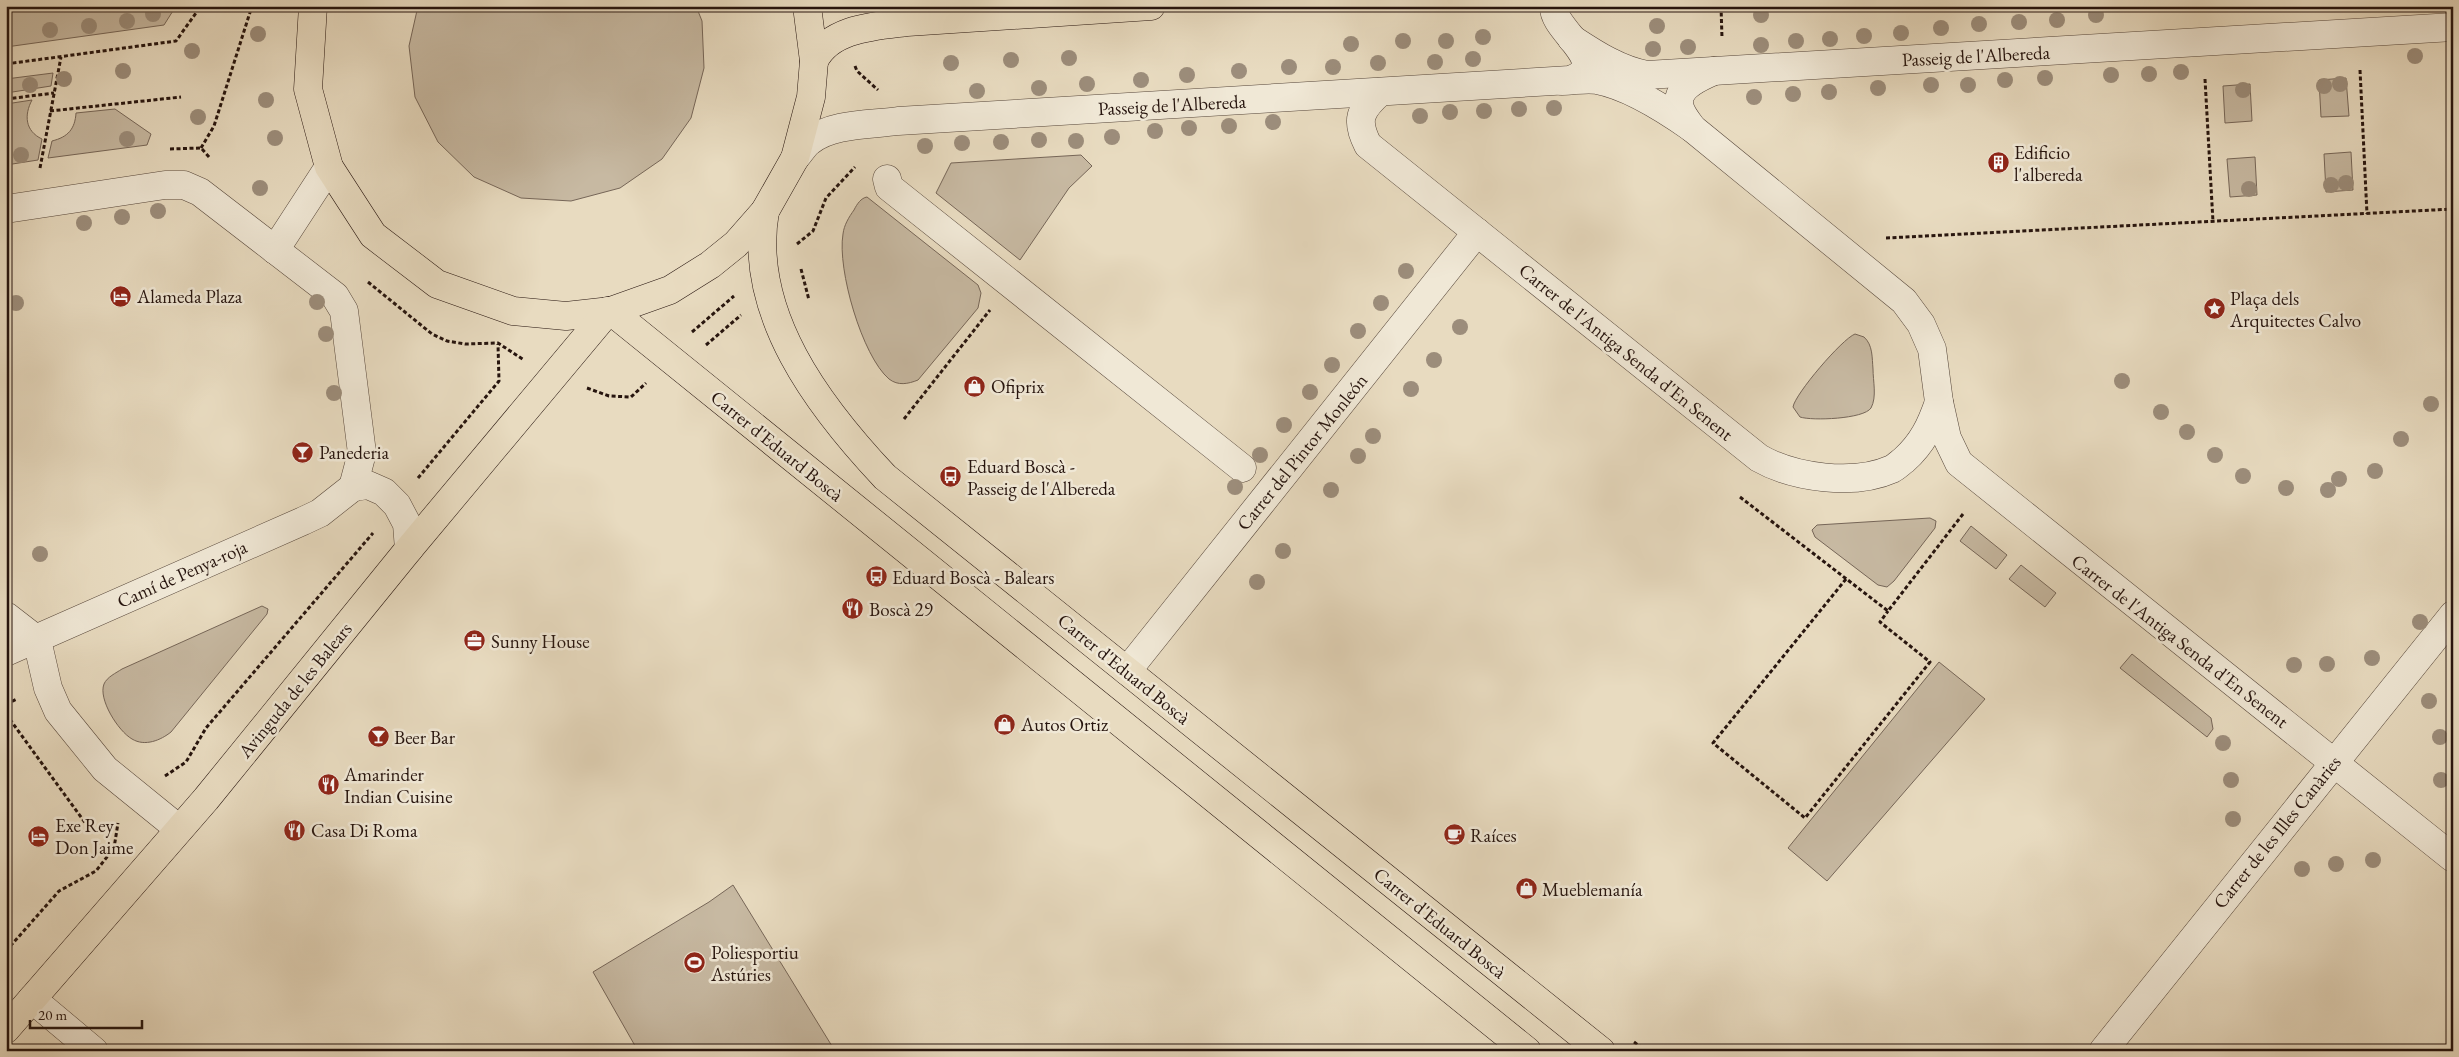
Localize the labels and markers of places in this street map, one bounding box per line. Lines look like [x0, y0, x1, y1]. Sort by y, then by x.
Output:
place label: Edificio l'albereda [2014, 140, 2083, 187]
building icon: Edificio l'albereda [1986, 151, 2010, 175]
hotel icon: Alameda Plaza [109, 284, 133, 308]
place label: Alameda Plaza [136, 284, 243, 309]
place label: Plaça dels Arquitectes Calvo [2229, 286, 2361, 333]
place icon: Plaça dels Arquitectes Calvo [2202, 297, 2226, 321]
shop icon: Ofiprix [963, 374, 987, 398]
place label: Ofiprix [991, 374, 1045, 399]
bar icon: Panederia [291, 440, 315, 464]
place label: Panederia [319, 440, 389, 465]
place label: Eduard Boscà - Passeig de l'Albereda [967, 454, 1116, 501]
bus stop icon: Eduard Boscà - Passeig de l'Albereda [939, 465, 963, 489]
bus stop icon: Eduard Boscà - Balears [864, 565, 888, 589]
place label: Eduard Boscà - Balears [892, 565, 1055, 590]
restaurant icon: Boscà 29 [841, 597, 865, 621]
place label: Boscà 29 [869, 597, 933, 622]
office icon: Sunny House [463, 629, 487, 653]
place label: Sunny House [491, 629, 590, 654]
shop icon: Autos Ortiz [993, 712, 1017, 736]
place label: Autos Ortiz [1020, 712, 1109, 737]
bar icon: Beer Bar [366, 725, 390, 749]
place label: Beer Bar [394, 725, 456, 750]
place label: Amarinder Indian Cuisine [343, 762, 453, 809]
restaurant icon: Amarinder Indian Cuisine [316, 773, 340, 797]
place label: Exe Rey Don Jaime [55, 813, 133, 860]
restaurant icon: Casa Di Roma [283, 818, 307, 842]
place label: Casa Di Roma [311, 818, 418, 843]
cafe icon: Raíces [1442, 823, 1466, 847]
place label: Raíces [1470, 823, 1517, 848]
hotel icon: Exe Rey Don Jaime [27, 824, 51, 848]
shop icon: Mueblemanía [1514, 877, 1538, 901]
place label: Mueblemanía [1542, 877, 1643, 902]
place label: Poliesportiu Astúries [710, 940, 799, 987]
sports icon: Poliesportiu Astúries [683, 951, 707, 975]

